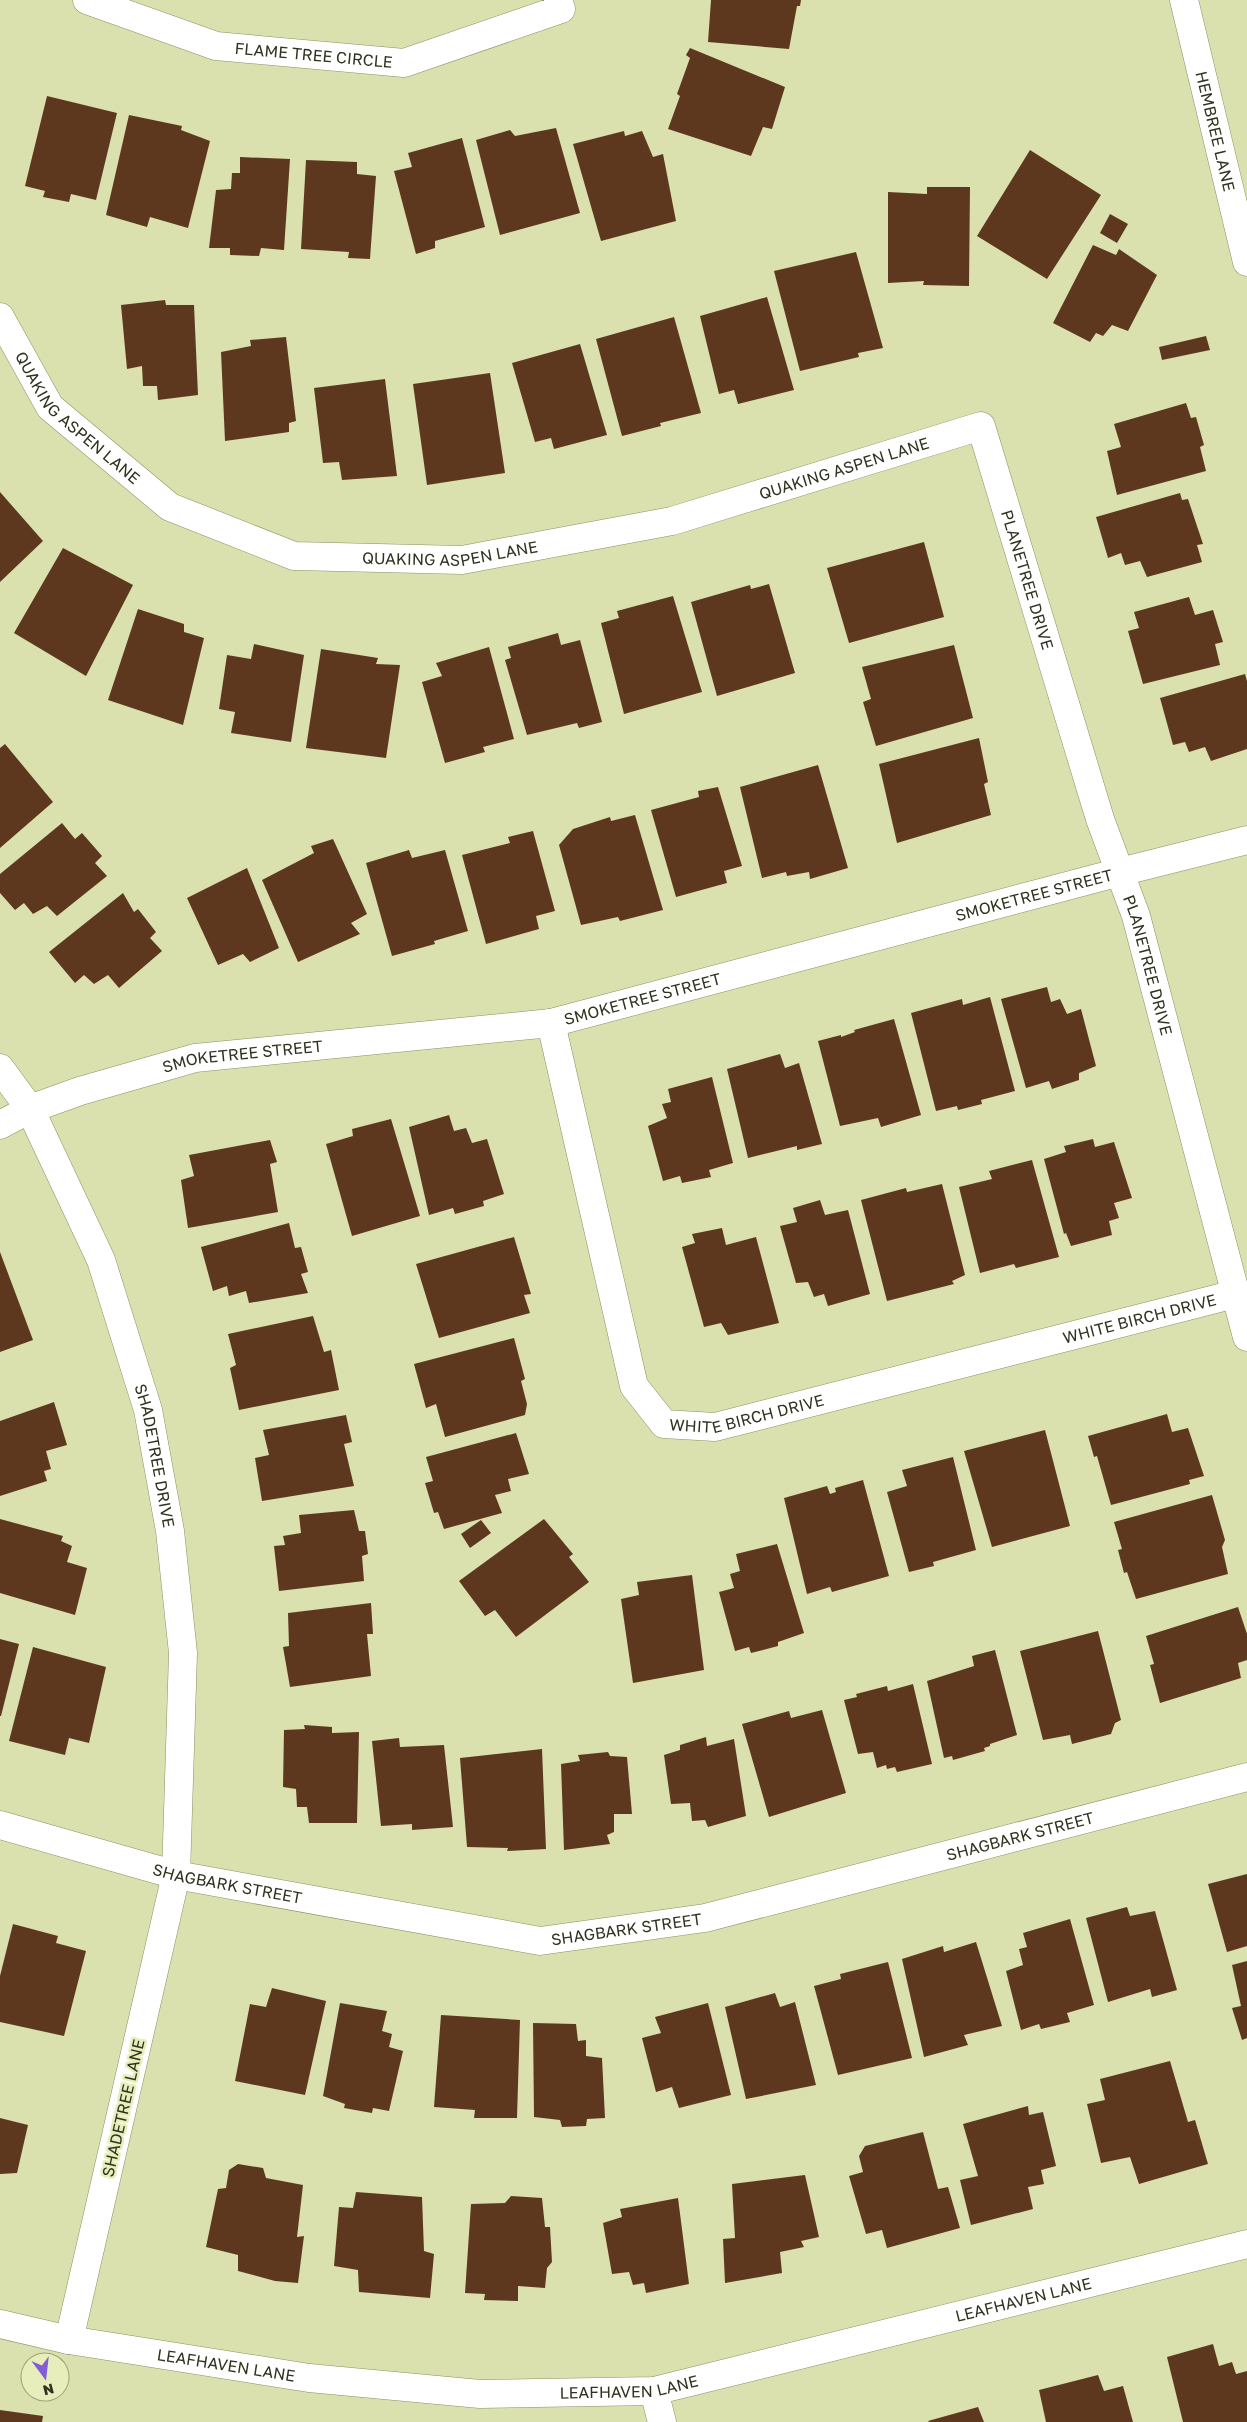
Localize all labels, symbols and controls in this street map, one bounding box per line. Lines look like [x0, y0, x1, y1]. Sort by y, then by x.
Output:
street label: FLAME TREE CIRCLE [234, 38, 393, 72]
street label: HEMBREE LANE [1191, 69, 1240, 193]
street label: QUAKING ASPEN LANE [11, 348, 144, 488]
street label: QUAKING ASPEN LANE [756, 433, 931, 504]
street label: PLANETREE DRIVE [997, 507, 1058, 652]
street label: QUAKING ASPEN LANE [362, 536, 539, 570]
street label: SMOKETREE STREET [953, 864, 1115, 925]
street label: PLANETREE DRIVE [1119, 892, 1177, 1037]
street label: SMOKETREE STREET [562, 968, 723, 1029]
street label: SMOKETREE STREET [160, 1036, 324, 1077]
street label: WHITE BIRCH DRIVE [1061, 1289, 1218, 1348]
street label: SHADETREE DRIVE [130, 1381, 179, 1529]
street label: WHITE BIRCH DRIVE [669, 1390, 826, 1437]
street label: SHAGBARK STREET [944, 1807, 1096, 1865]
street label: SHAGBARK STREET [150, 1859, 304, 1908]
street label: SHAGBARK STREET [550, 1909, 703, 1949]
street label: SHADETREE LANE [97, 2037, 149, 2179]
street label: LEAFHAVEN LANE [953, 2273, 1093, 2326]
street label: LEAFHAVEN LANE [156, 2344, 297, 2386]
north arrow [20, 2352, 70, 2402]
street label: LEAFHAVEN LANE [559, 2370, 700, 2403]
text: N [41, 2380, 56, 2400]

